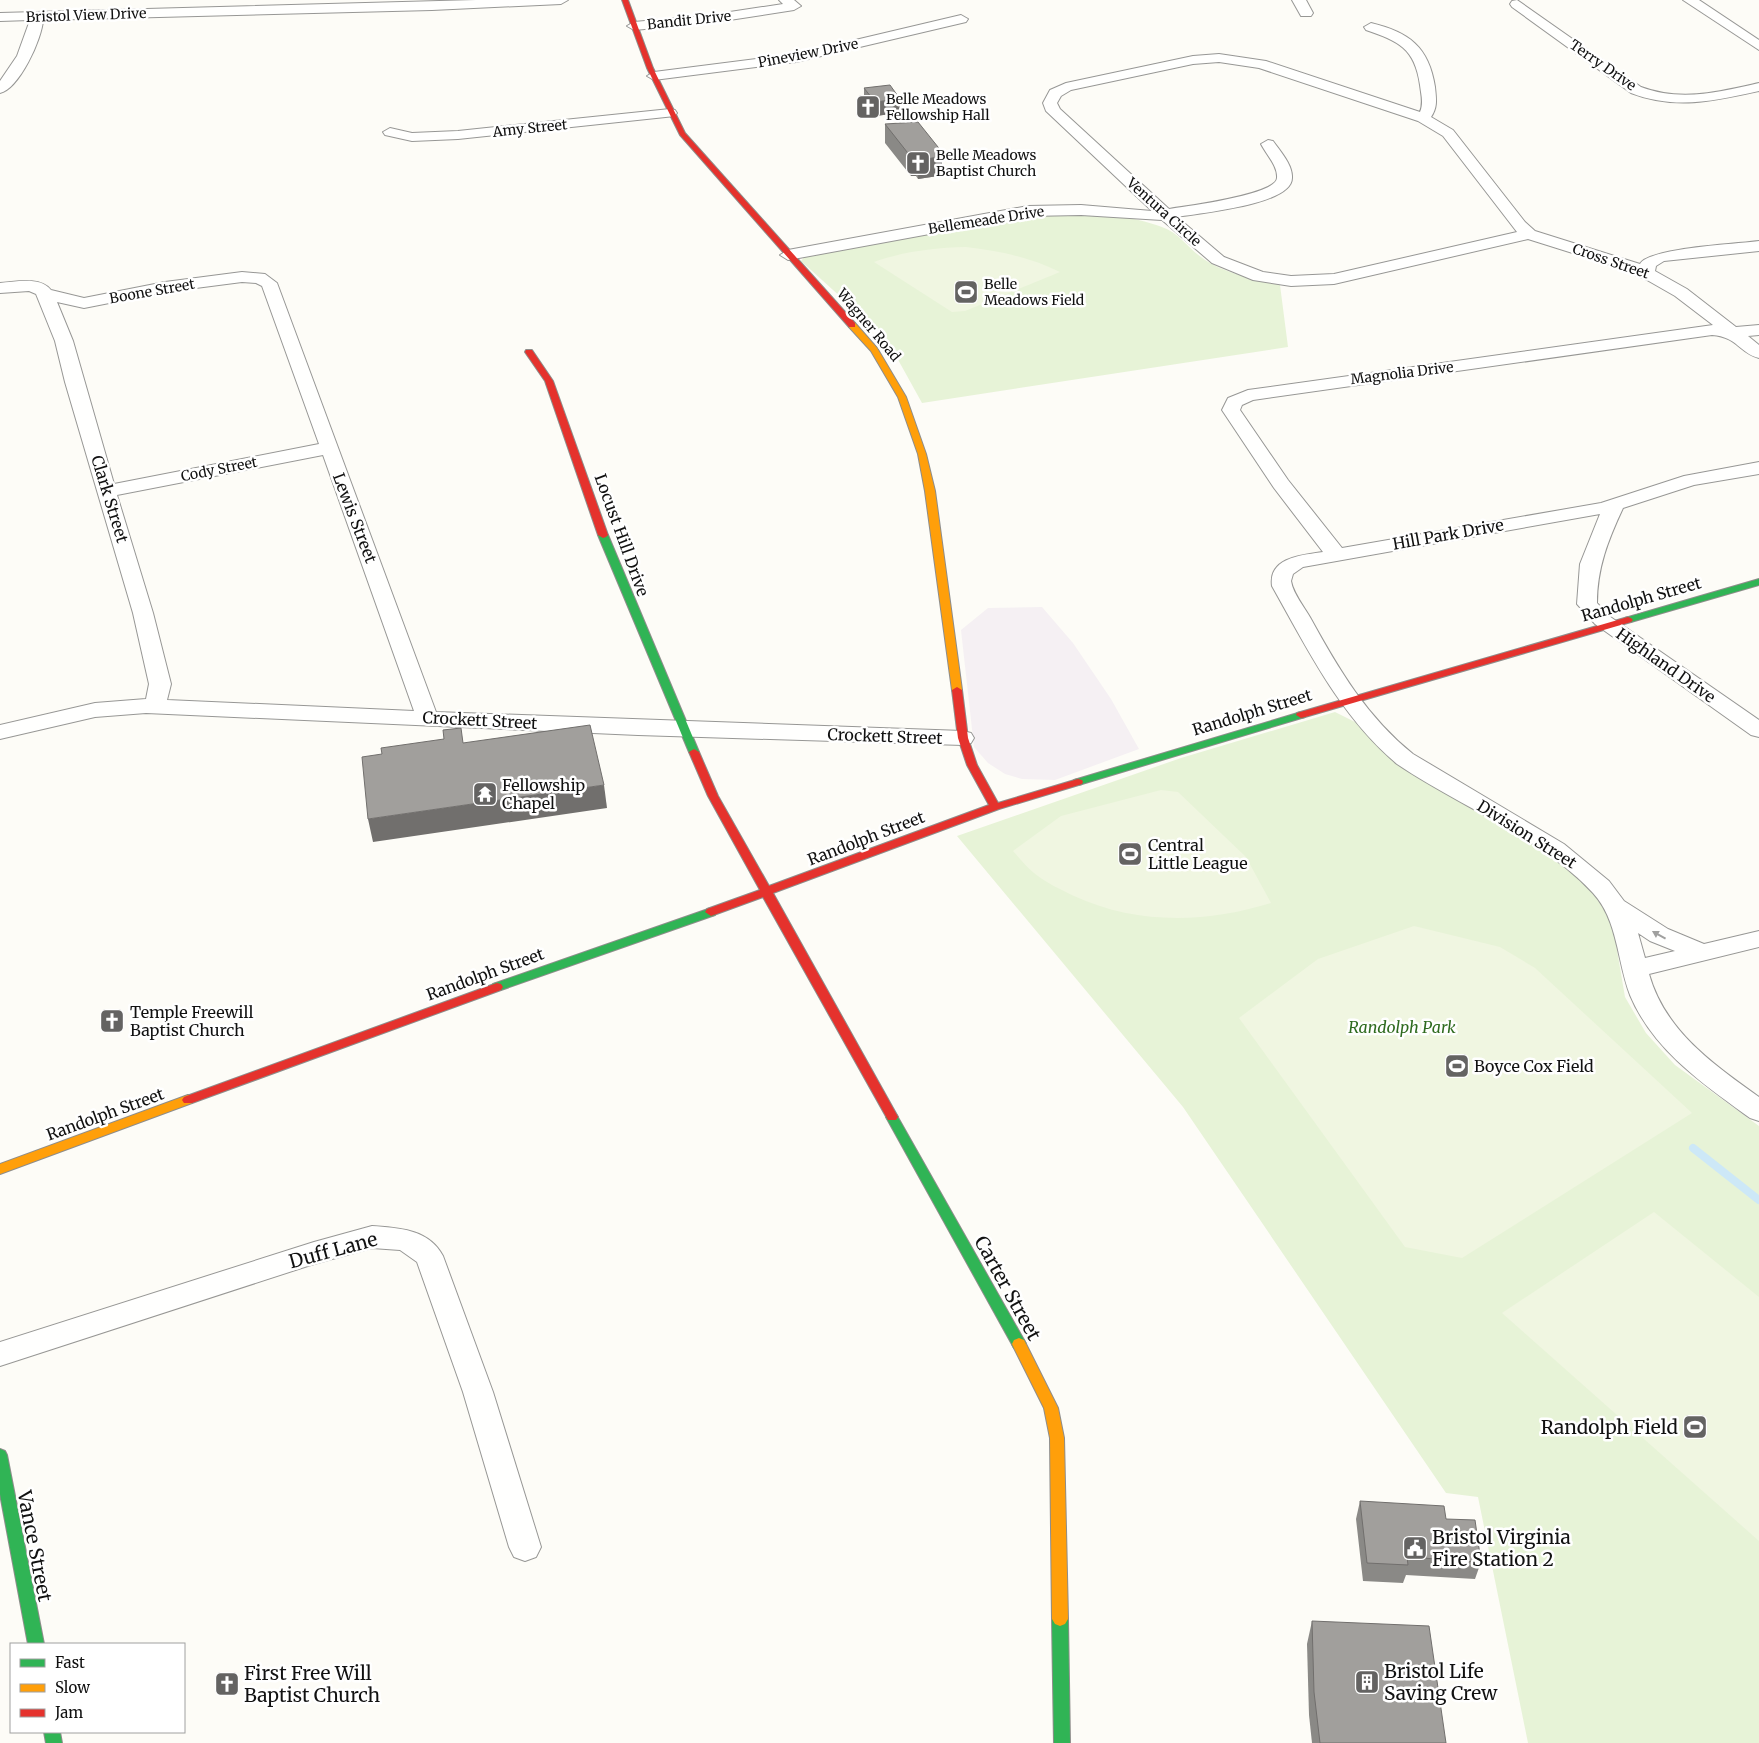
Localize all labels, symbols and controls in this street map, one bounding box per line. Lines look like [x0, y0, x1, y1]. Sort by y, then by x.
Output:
street label: Bristol View Drive [25, 4, 147, 26]
street label: Bandit Drive [646, 7, 732, 33]
street label: Pineview Drive [756, 34, 860, 72]
street label: Terry Drive [1566, 35, 1640, 95]
place label: Belle Meadows Fellowship Hall [886, 90, 990, 124]
church icon: Belle Meadows Fellowship Hall [855, 94, 881, 120]
street label: Amy Street [491, 115, 569, 141]
place label: Belle Meadows Baptist Church [936, 146, 1036, 180]
church icon: Belle Meadows Baptist Church [905, 150, 931, 176]
street label: Ventura Circle [1122, 173, 1205, 250]
street label: Bellemeade Drive [927, 202, 1045, 238]
street label: Cross Street [1570, 239, 1652, 283]
street label: Boone Street [108, 275, 197, 307]
place label: Belle Meadows Field [984, 275, 1085, 309]
sports icon: Belle Meadows Field [953, 279, 979, 305]
street label: Wagner Road [833, 284, 905, 366]
street label: Magnolia Drive [1350, 358, 1454, 388]
street label: Clark Street [87, 453, 133, 546]
street label: Cody Street [179, 453, 259, 485]
street label: Lewis Street [329, 470, 382, 567]
street label: Locust Hill Drive [591, 471, 653, 599]
street label: Hill Park Drive [1391, 514, 1505, 554]
street label: Randolph Street [1579, 572, 1704, 626]
street label: Highland Drive [1612, 623, 1720, 707]
street label: Randolph Street [1190, 684, 1315, 740]
street label: Crockett Street [422, 707, 539, 733]
street label: Crockett Street [827, 724, 944, 748]
place label: Fellowship Chapel [502, 775, 585, 813]
temple icon: Fellowship Chapel [472, 781, 498, 807]
street label: Division Street [1474, 795, 1581, 873]
street label: Randolph Street [805, 806, 928, 870]
place label: Central Little League [1148, 835, 1248, 873]
sports icon: Central Little League [1117, 841, 1143, 867]
one-way arrow [1652, 930, 1665, 939]
street label: Randolph Street [423, 943, 547, 1005]
place label: Temple Freewill Baptist Church [130, 1002, 253, 1040]
church icon: Temple Freewill Baptist Church [99, 1008, 125, 1034]
park label: Randolph Park [1348, 1017, 1456, 1037]
sports icon: Boyce Cox Field [1444, 1053, 1470, 1079]
place label: Boyce Cox Field [1474, 1056, 1594, 1076]
street label: Randolph Street [43, 1083, 167, 1145]
street label: Duff Lane [286, 1227, 380, 1273]
street label: Carter Street [969, 1232, 1047, 1345]
sports icon: Randolph Field [1682, 1414, 1708, 1440]
place label: Randolph Field [1541, 1415, 1678, 1439]
street label: Vance Street [12, 1487, 58, 1604]
place label: Bristol Virginia Fire Station 2 [1432, 1525, 1571, 1571]
public building icon: Bristol Virginia Fire Station 2 [1402, 1535, 1428, 1561]
legend [10, 1643, 185, 1733]
text: Fast [55, 1653, 85, 1672]
place label: Bristol Life Saving Crew [1384, 1659, 1498, 1705]
place label: First Free Will Baptist Church [244, 1661, 380, 1707]
building icon: Bristol Life Saving Crew [1354, 1669, 1380, 1695]
church icon: First Free Will Baptist Church [214, 1671, 240, 1697]
text: Slow [55, 1678, 90, 1697]
text: Jam [54, 1703, 83, 1722]

